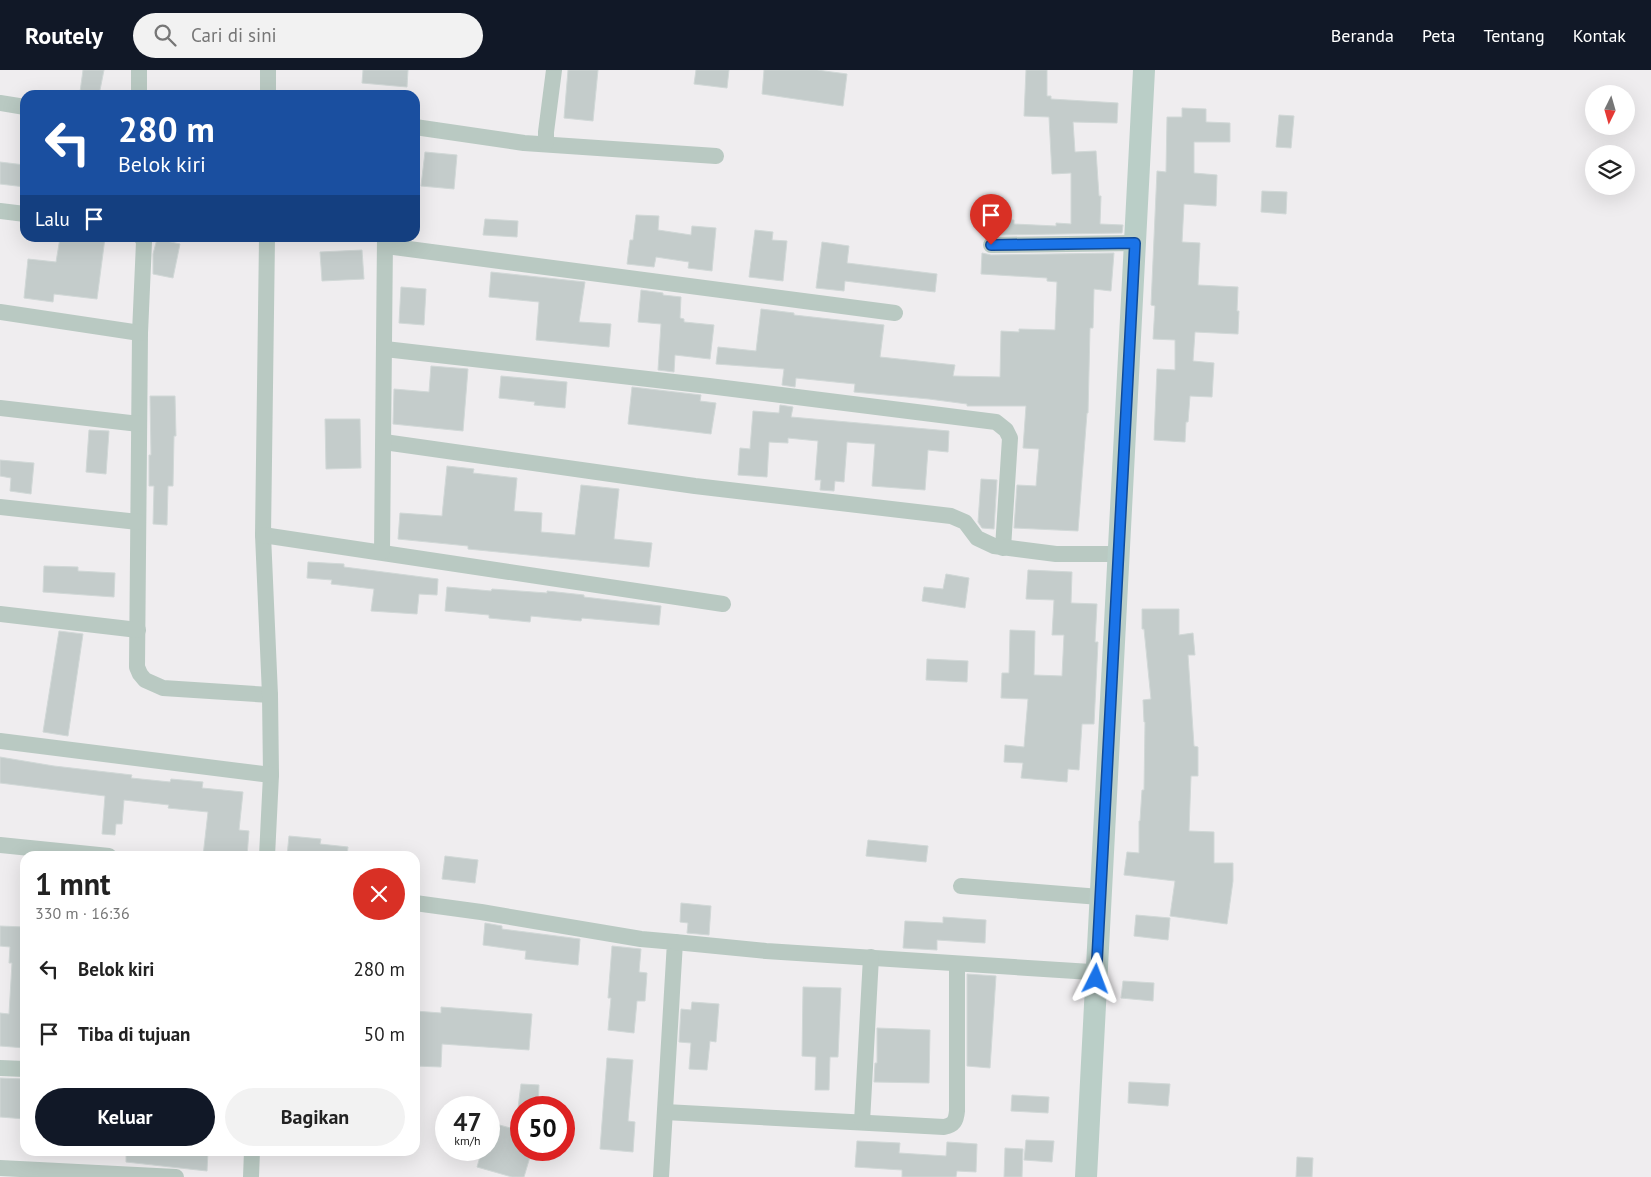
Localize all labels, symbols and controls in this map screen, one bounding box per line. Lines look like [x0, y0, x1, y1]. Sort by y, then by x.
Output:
search box [133, 13, 483, 58]
text: Routely [25, 20, 103, 51]
icon: search [151, 21, 179, 49]
text: Cari di sini [191, 23, 277, 47]
text: Beranda [1331, 24, 1394, 47]
text: Peta [1422, 24, 1456, 47]
text: Tentang [1484, 24, 1545, 47]
text: Kontak [1573, 24, 1626, 47]
north arrow [1585, 85, 1635, 135]
map controls [1585, 85, 1635, 195]
text: 280 m [118, 106, 215, 152]
icon: left [35, 110, 100, 175]
button: layers [1585, 145, 1635, 195]
text: Belok kiri [118, 150, 206, 178]
pin [970, 194, 1012, 245]
icon: arrive [977, 201, 1005, 229]
icon: arrive [80, 205, 108, 233]
text: Lalu [35, 207, 70, 231]
text: 1 mnt [35, 864, 111, 903]
button: close [353, 868, 405, 920]
text: 330 m · 16:36 [35, 903, 130, 923]
position arrow [1069, 952, 1121, 1004]
icon: left [35, 955, 63, 983]
text: Belok kiri [78, 957, 154, 981]
text: 280 m [353, 957, 405, 981]
icon: arrive [35, 1020, 63, 1048]
text: Tiba di tujuan [78, 1022, 190, 1046]
text: 50 m [364, 1022, 405, 1046]
button: Keluar [35, 1088, 215, 1146]
button: Bagikan [225, 1088, 405, 1146]
speed limit sign: 50 [510, 1096, 575, 1161]
text: 47 [453, 1106, 482, 1138]
text: km/h [454, 1133, 481, 1148]

